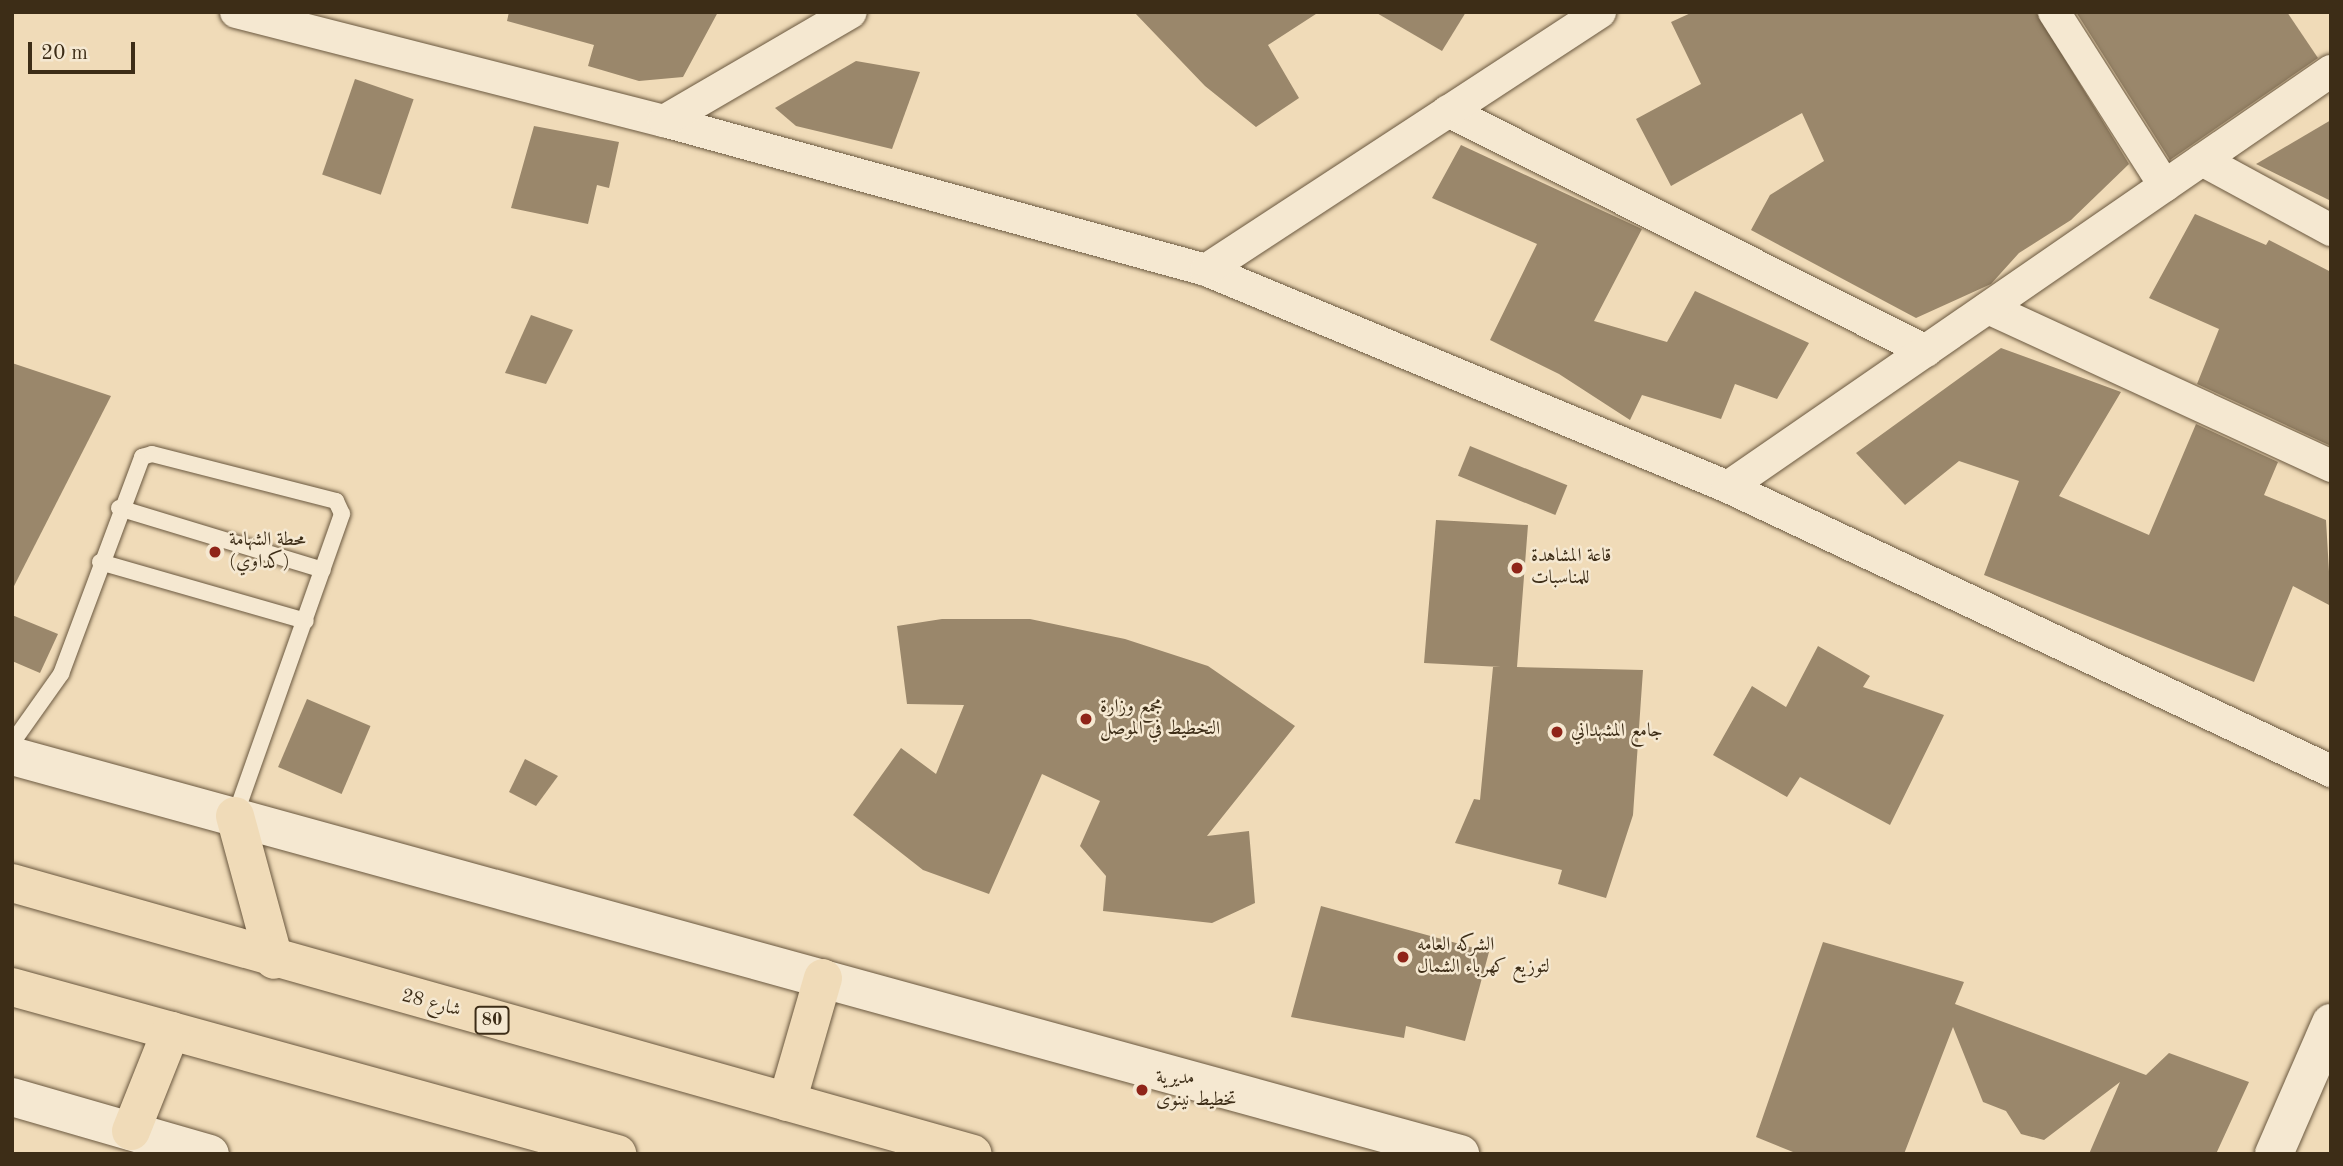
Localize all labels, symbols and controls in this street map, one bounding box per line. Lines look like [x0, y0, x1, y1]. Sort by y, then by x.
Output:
scale bar [32, 28, 138, 72]
text: 20 m [41, 43, 88, 64]
place label: محطة الشهامة (كداوي) [229, 530, 306, 574]
marker: محطة الشهامة (كداوي) [207, 544, 223, 560]
place label: قاعة المشاهدة للمناسبات [1531, 546, 1611, 590]
marker: قاعة المشاهدة للمناسبات [1509, 560, 1525, 576]
place label: مجمع وزارة التخطيط في الموصل [1100, 697, 1220, 741]
marker: مجمع وزارة التخطيط في الموصل [1078, 711, 1094, 727]
place label: جامع المشهداني [1571, 721, 1663, 743]
marker: جامع المشهداني [1549, 724, 1565, 740]
place label: الشركه العامه لتوزيع كهرباء الشمال [1417, 935, 1550, 979]
marker: الشركه العامه لتوزيع كهرباء الشمال [1395, 949, 1411, 965]
street label: شارع 28 [399, 985, 463, 1023]
road number: 80 [475, 1006, 510, 1035]
place label: مديرية تخطيط نينوى [1156, 1068, 1237, 1112]
marker: مديرية تخطيط نينوى [1134, 1082, 1150, 1098]

